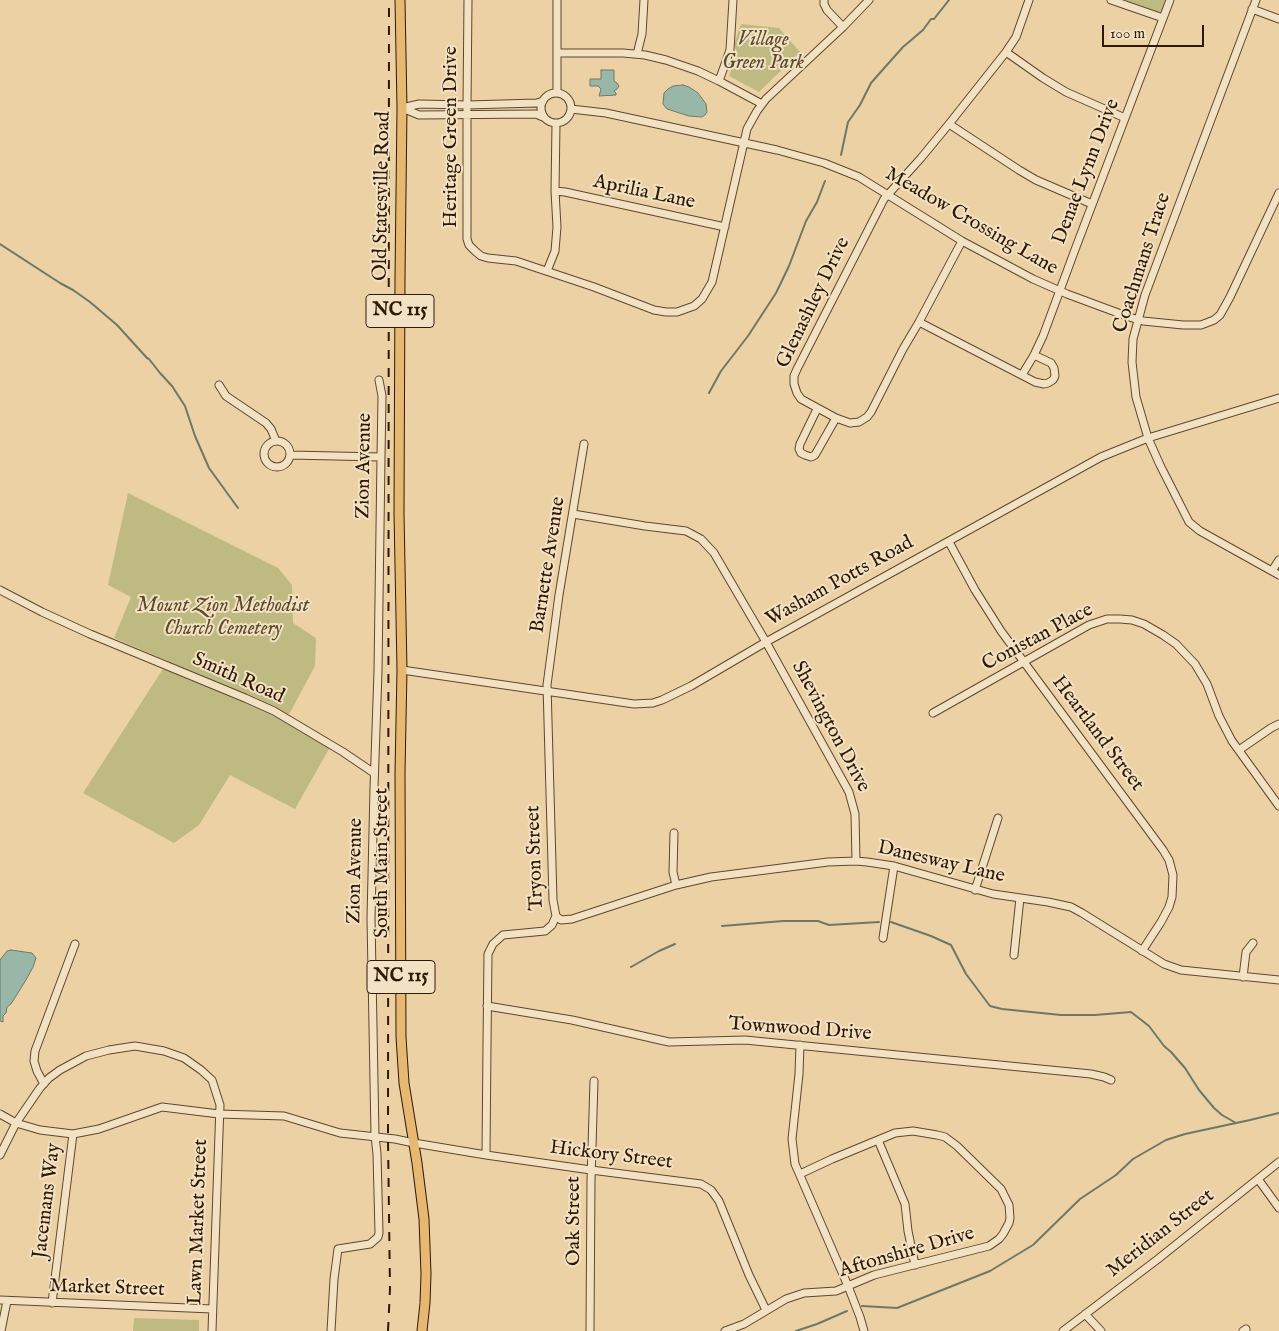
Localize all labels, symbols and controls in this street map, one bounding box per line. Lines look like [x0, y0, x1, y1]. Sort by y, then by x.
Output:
scale bar [1104, 15, 1206, 47]
text: 100 m [1110, 24, 1145, 43]
park label: Village Green Park [722, 29, 804, 76]
street label: Heritage Green Drive [440, 46, 464, 228]
street label: Denae Lynn Drive [1048, 96, 1126, 248]
street label: Old Statesville Road [370, 111, 396, 281]
street label: Meadow Crossing Lane [880, 163, 1062, 281]
street label: Aprilia Lane [591, 171, 697, 215]
street label: Coachmans Trace [1109, 190, 1177, 336]
street label: Glenashley Drive [772, 234, 856, 372]
road number: NC 115 [366, 294, 434, 328]
street label: Zion Avenue [352, 413, 378, 519]
street label: Barnette Avenue [526, 495, 572, 635]
street label: Washam Potts Road [762, 532, 918, 632]
park label: Mount Zion Methodist Church Cemetery [137, 595, 309, 642]
street label: Conistan Place [978, 599, 1098, 677]
street label: Smith Road [188, 648, 288, 710]
street label: Shevington Drive [785, 657, 875, 797]
street label: Heartland Street [1046, 672, 1148, 796]
street label: South Main Street [371, 788, 395, 938]
street label: Tryon Street [522, 805, 550, 911]
street label: Zion Avenue [343, 818, 369, 924]
street label: Danesway Lane [875, 837, 1007, 889]
road number: NC 115 [367, 960, 435, 994]
street label: Townwood Drive [728, 1013, 872, 1047]
street label: Hickory Street [548, 1137, 674, 1175]
street label: Lawn Market Street [184, 1139, 214, 1305]
street label: Jacemans Way [29, 1142, 67, 1260]
street label: Oak Street [563, 1176, 587, 1266]
street label: Meridian Street [1102, 1185, 1220, 1283]
street label: Aftonshire Drive [837, 1222, 977, 1284]
street label: Market Street [49, 1275, 165, 1303]

